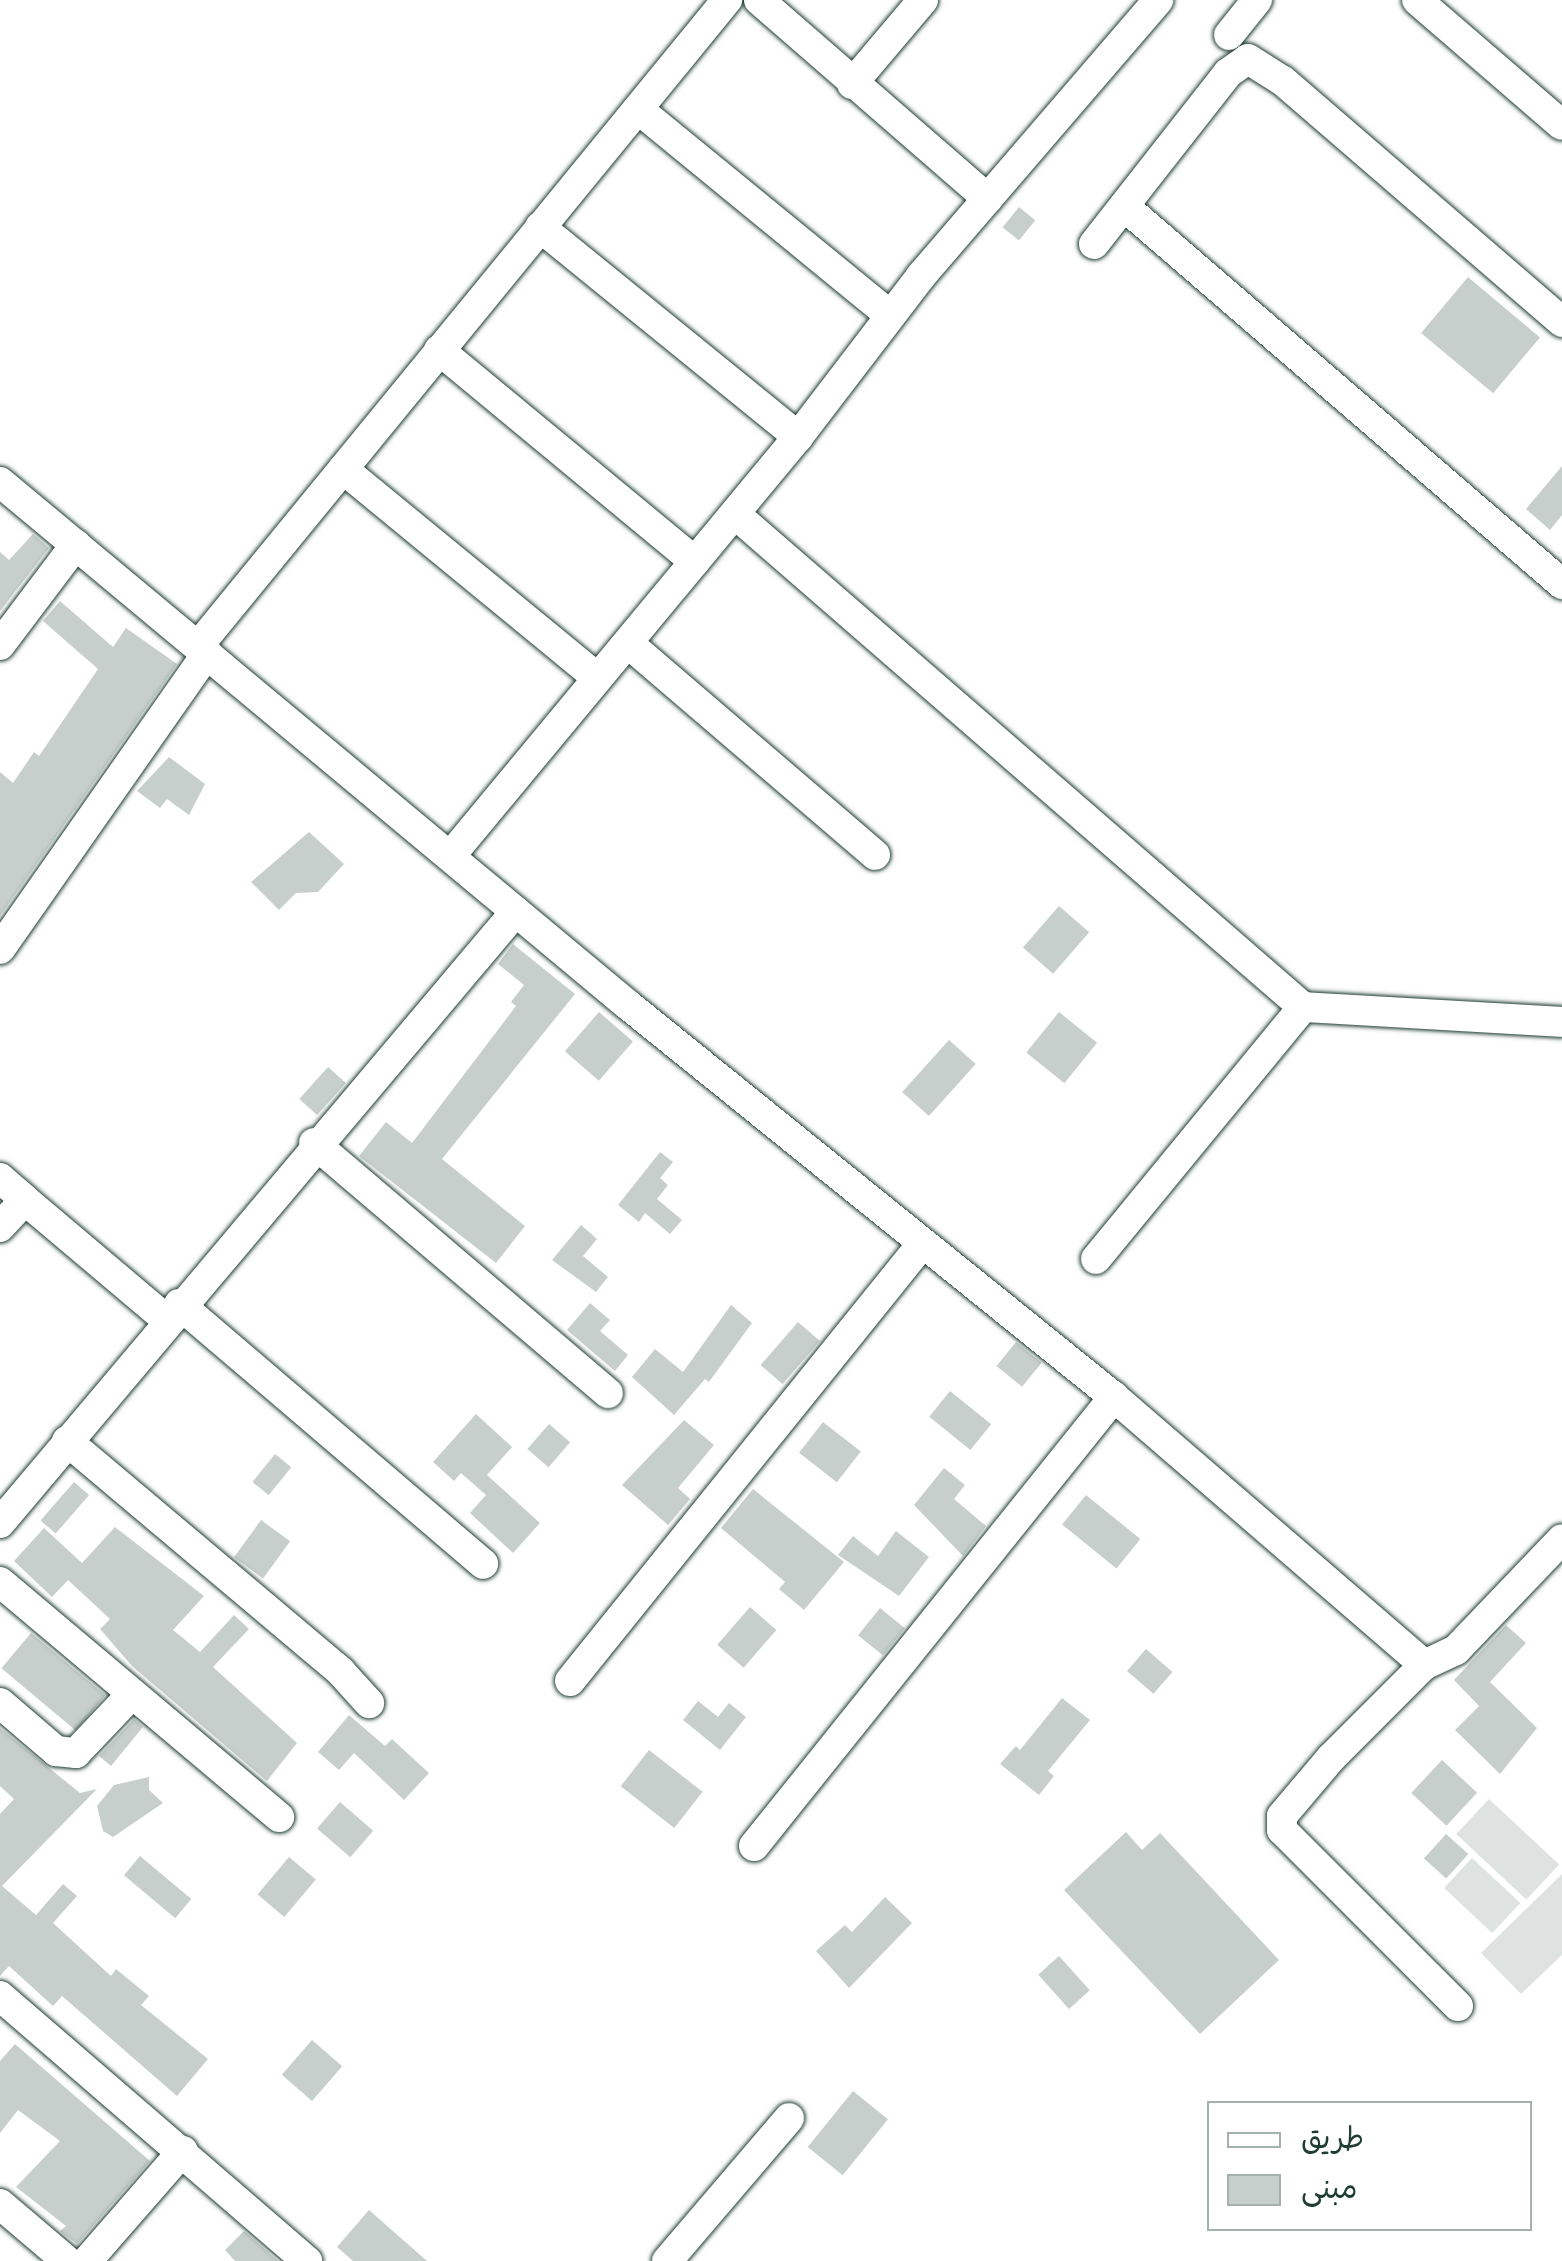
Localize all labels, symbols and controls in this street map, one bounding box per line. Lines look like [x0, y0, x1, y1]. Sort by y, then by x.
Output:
legend [1207, 2101, 1532, 2231]
text: طريق [1301, 2119, 1364, 2157]
text: مبنى [1301, 2169, 1357, 2207]

